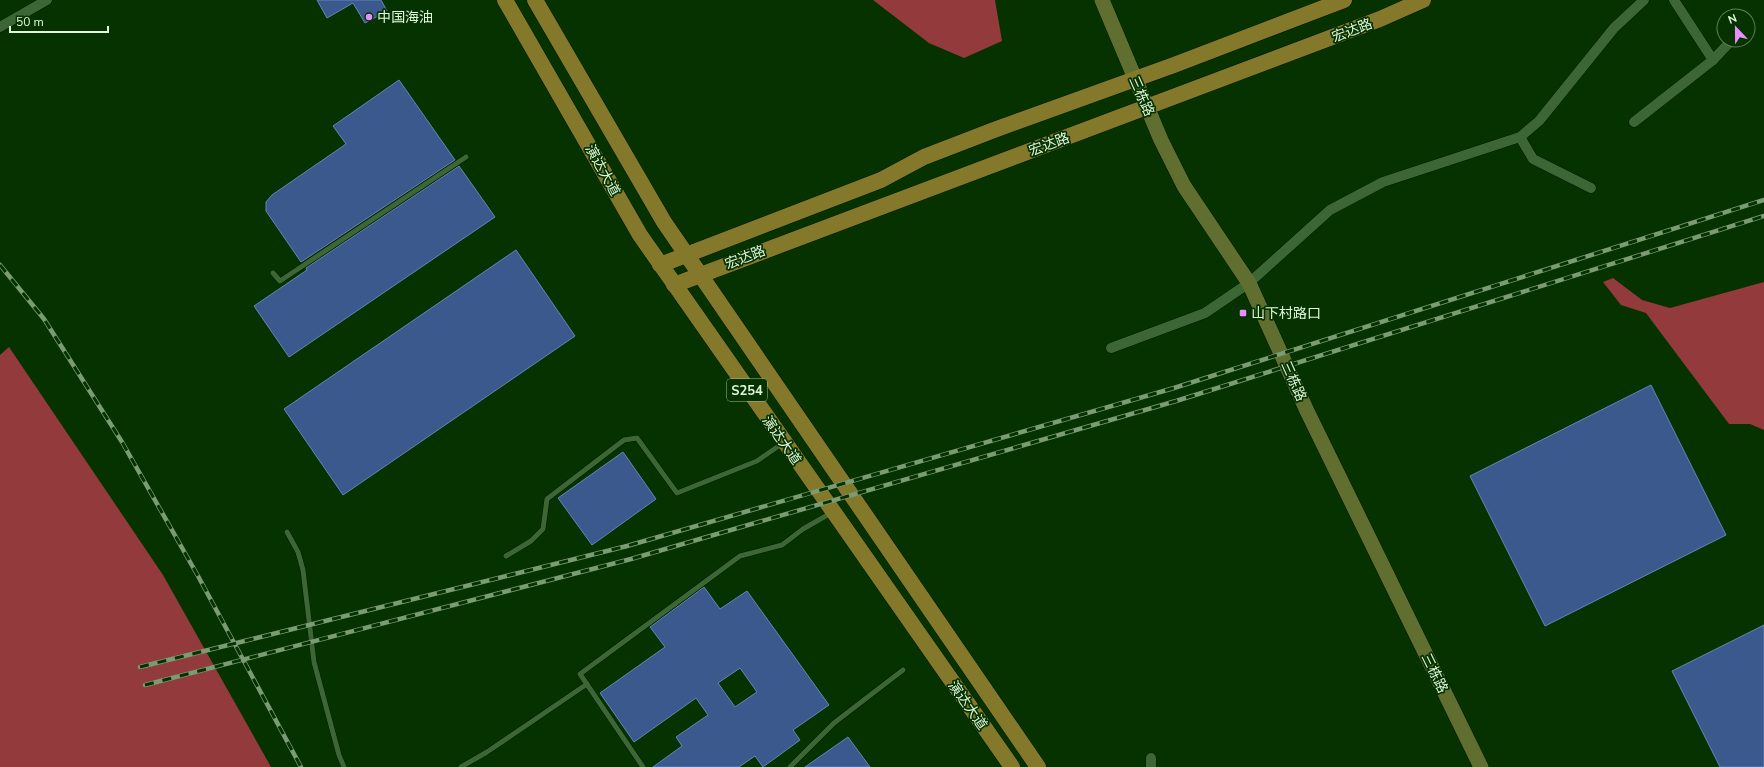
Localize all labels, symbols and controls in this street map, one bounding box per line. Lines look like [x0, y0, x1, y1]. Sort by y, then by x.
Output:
scale bar [10, 8, 108, 34]
place label: 中国海油 [377, 8, 433, 27]
north arrow [1716, 8, 1756, 48]
text: N [1726, 11, 1739, 28]
marker: 中国海油 [364, 12, 374, 22]
text: 50 m [16, 14, 44, 30]
street label: 宏达路 [1329, 14, 1375, 47]
street label: 三栋路 [1124, 73, 1159, 119]
street label: 宏达路 [1026, 128, 1072, 161]
street label: 演达大道 [581, 141, 624, 199]
street label: 宏达路 [722, 241, 768, 274]
place label: 山下村路口 [1251, 304, 1321, 323]
marker: 山下村路口 [1238, 308, 1248, 318]
street label: 三栋路 [1276, 358, 1311, 404]
road number: S254 [727, 379, 767, 401]
street label: 演达大道 [758, 412, 805, 469]
street label: 三栋路 [1417, 650, 1452, 696]
street label: 演达大道 [944, 677, 991, 734]

